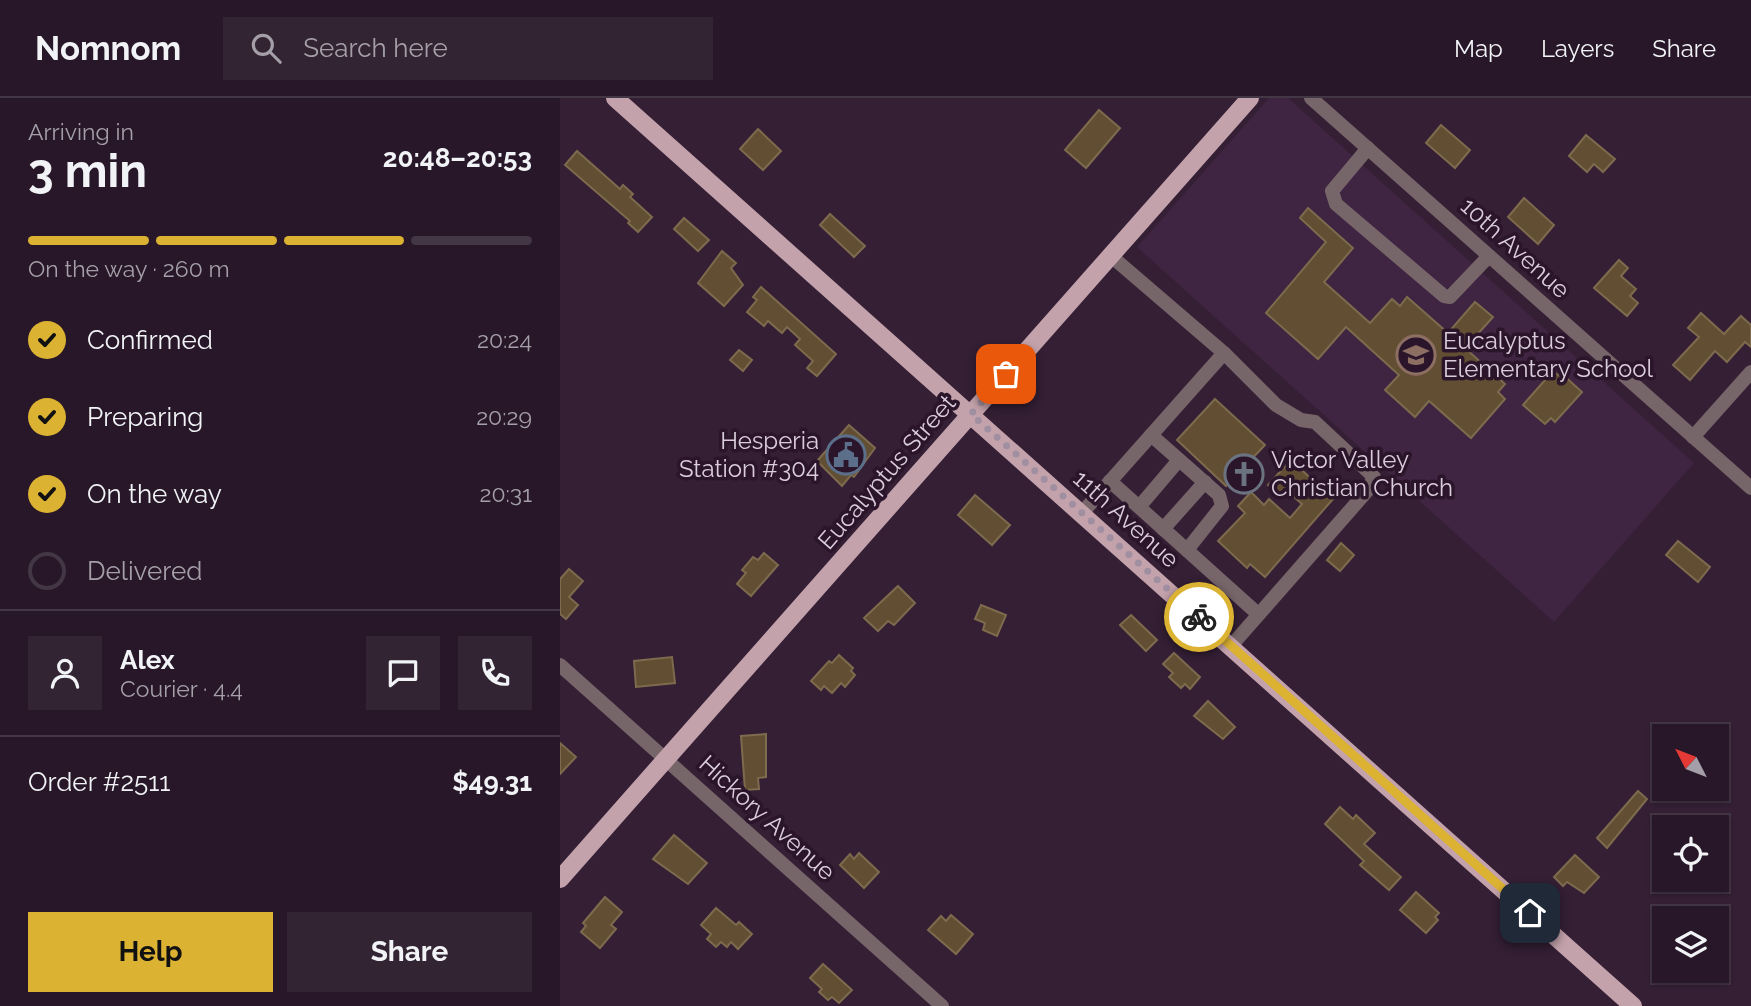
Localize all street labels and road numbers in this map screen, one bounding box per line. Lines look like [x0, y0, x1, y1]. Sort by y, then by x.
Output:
street label: 10th Avenue [1455, 191, 1576, 304]
street label: Eucalyptus Street [812, 389, 962, 555]
street label: 11th Avenue [1068, 464, 1185, 574]
street label: Hickory Avenue [693, 749, 841, 886]

